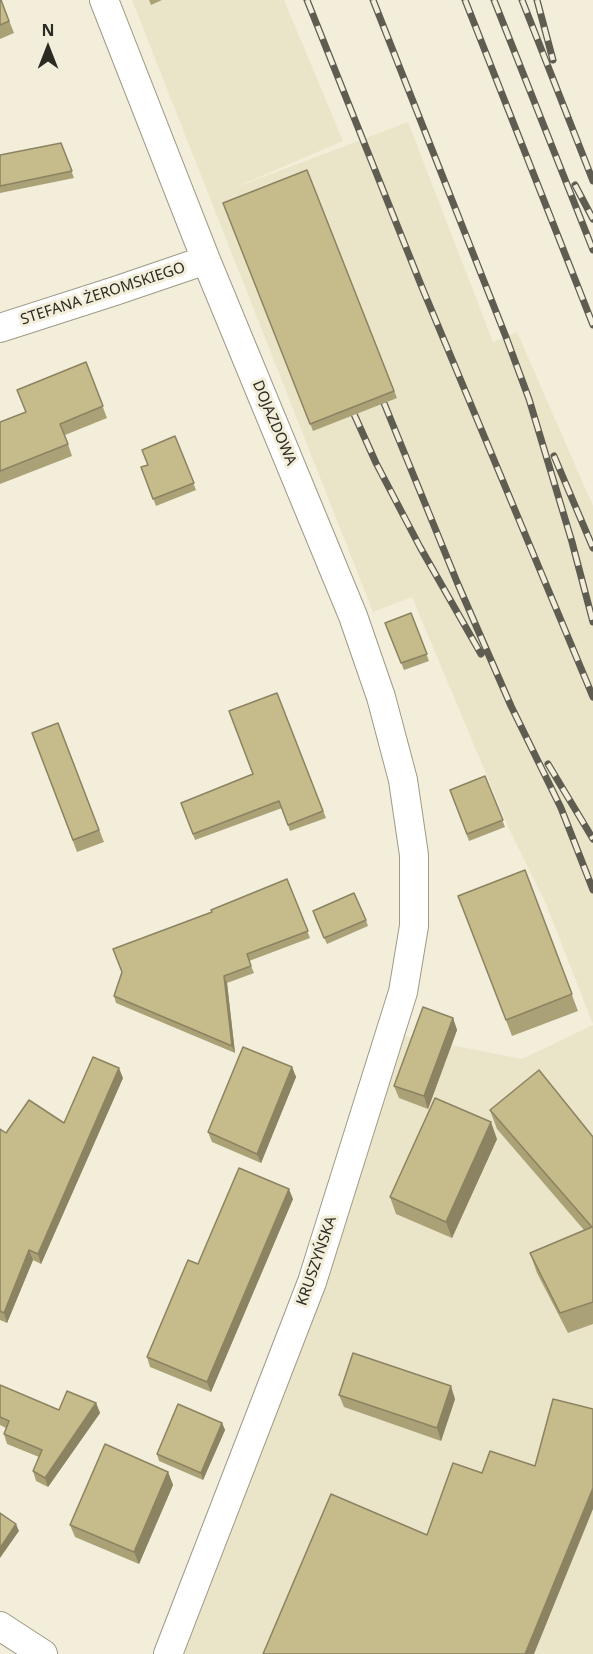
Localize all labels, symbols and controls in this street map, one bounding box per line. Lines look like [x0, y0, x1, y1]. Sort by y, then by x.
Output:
north arrow [18, 18, 78, 78]
text: N [41, 19, 55, 41]
street label: STEFANA ŻEROMSKIEGO [18, 259, 188, 329]
street label: DOJAZDOWA [248, 378, 300, 468]
street label: KRUSZYŃSKA [293, 1214, 341, 1308]

